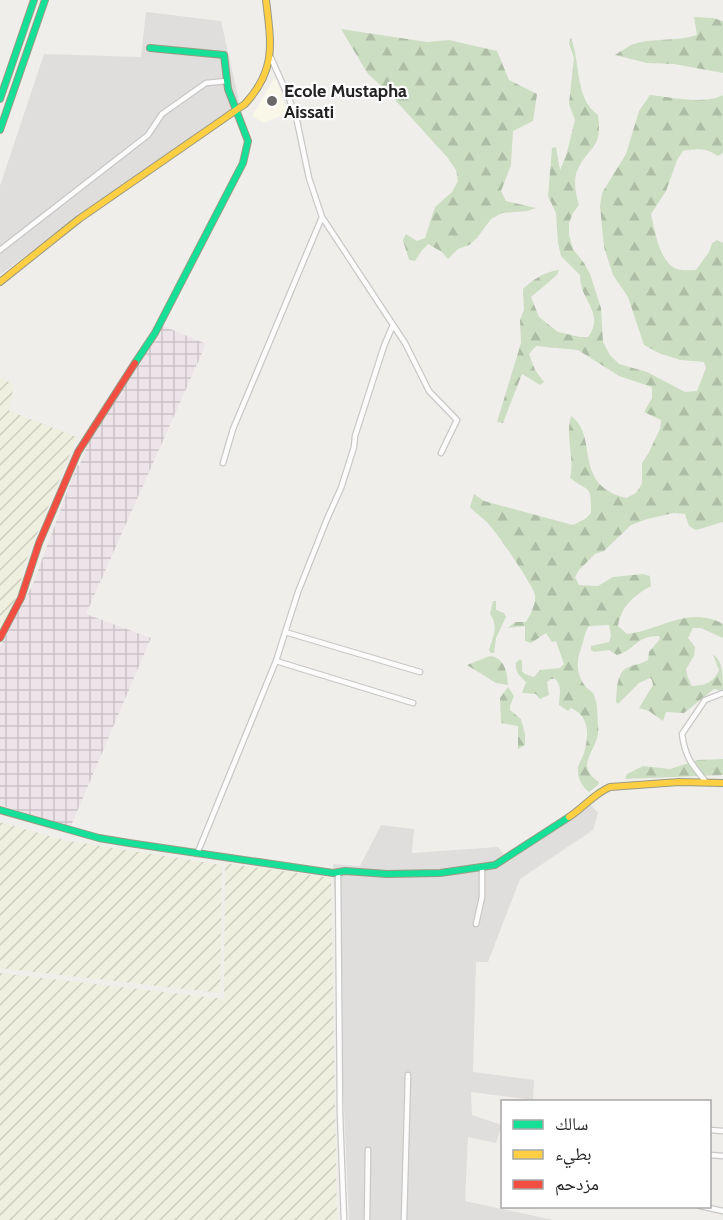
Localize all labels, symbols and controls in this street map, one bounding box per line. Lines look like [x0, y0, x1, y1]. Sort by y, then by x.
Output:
place label: Ecole Mustapha Aissati [284, 80, 407, 123]
marker: Ecole Mustapha Aissati [265, 94, 279, 108]
legend [501, 1100, 711, 1208]
text: سالك [555, 1113, 588, 1135]
text: بطيء [555, 1143, 592, 1169]
text: مزدحم [555, 1173, 599, 1196]

